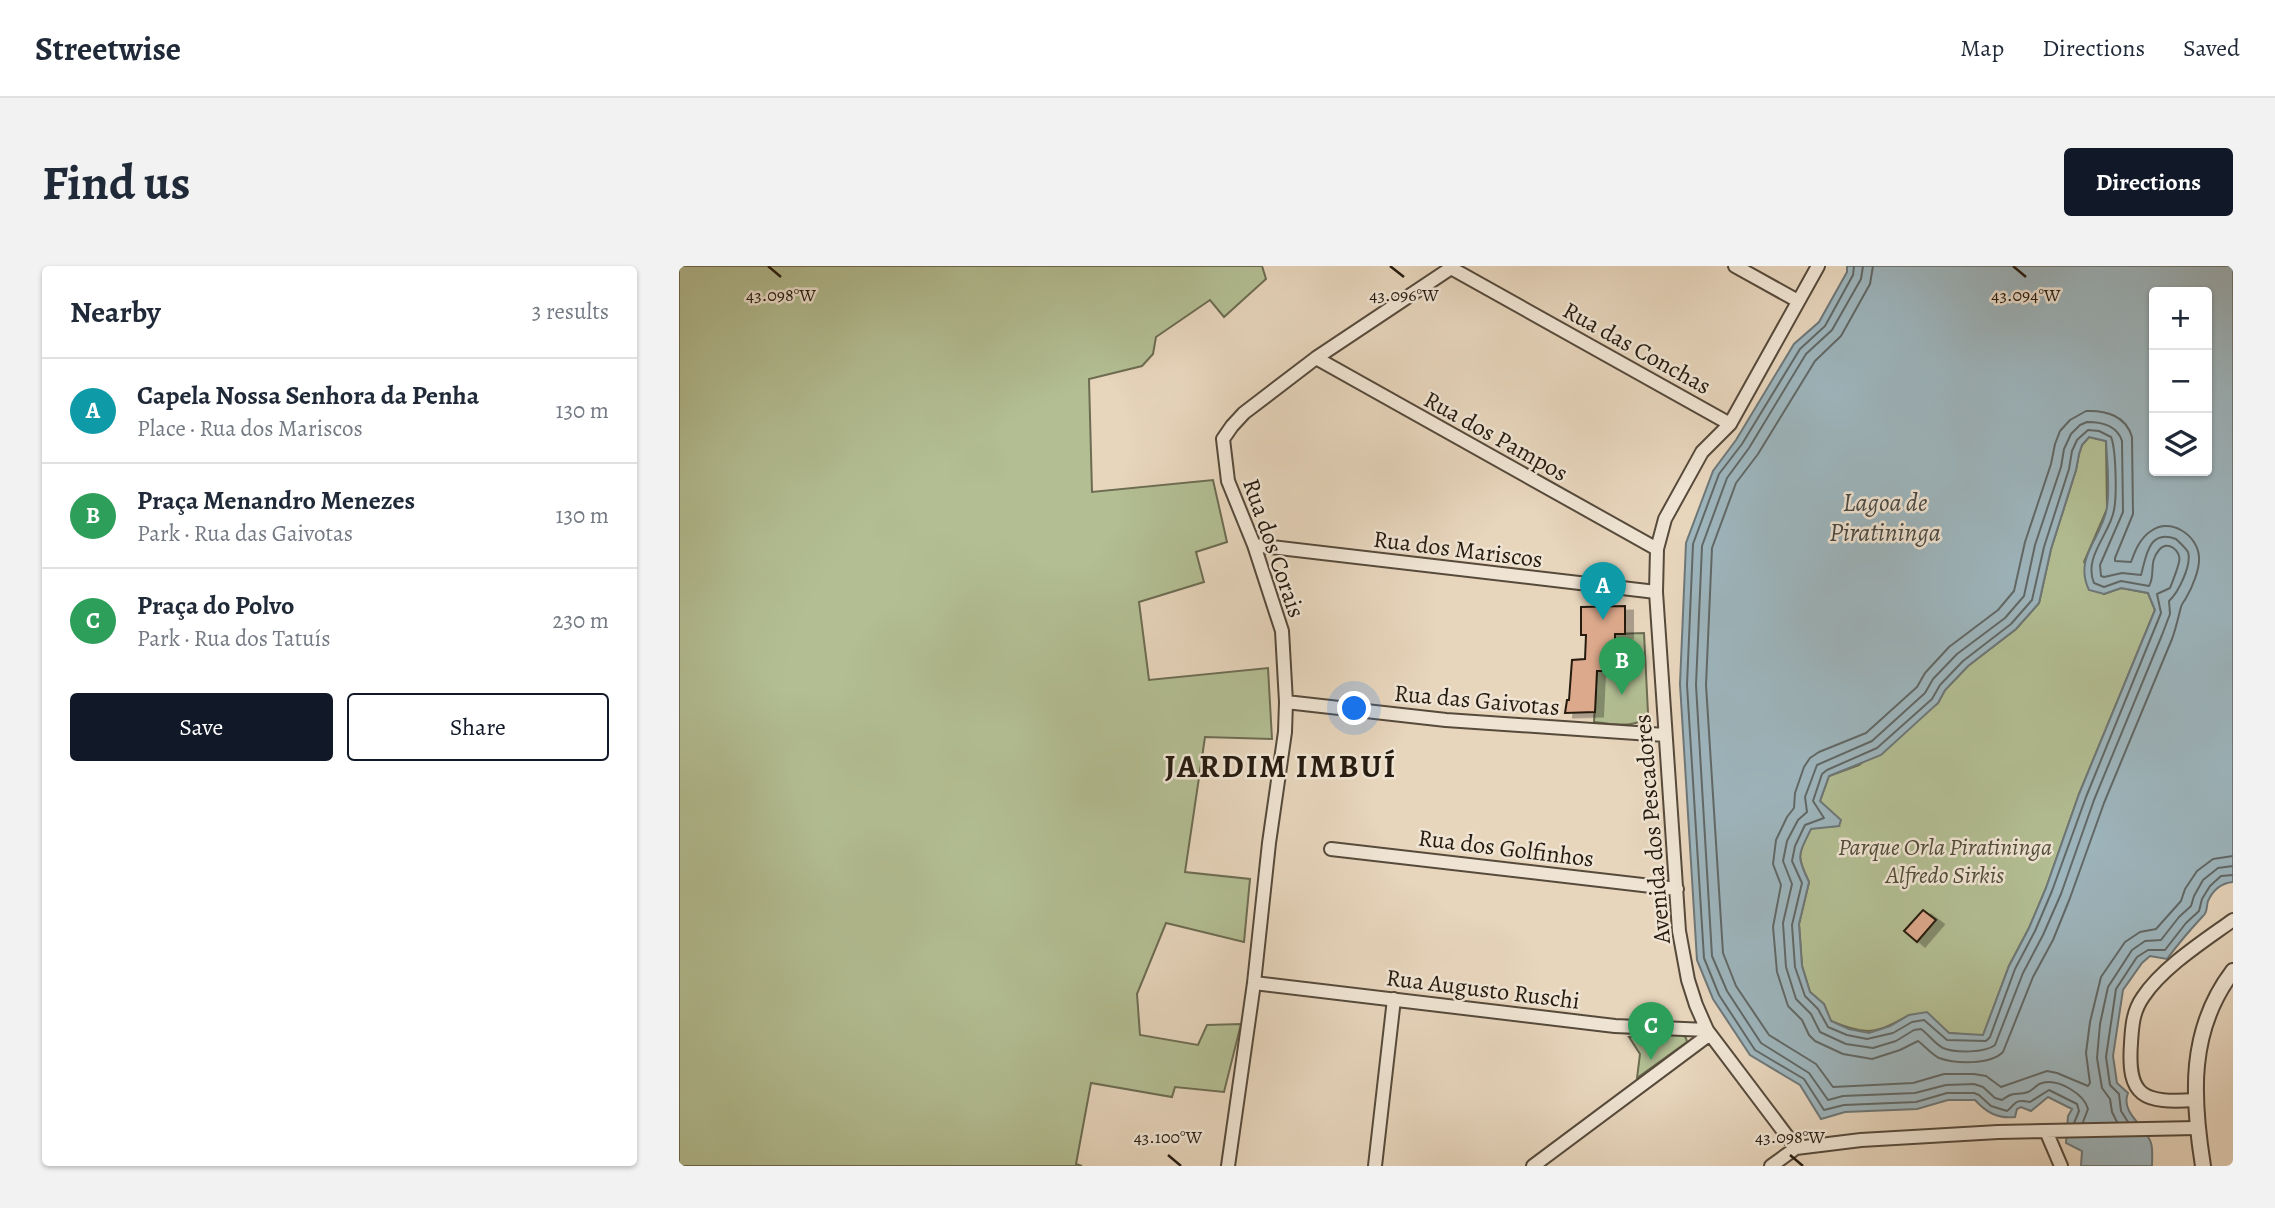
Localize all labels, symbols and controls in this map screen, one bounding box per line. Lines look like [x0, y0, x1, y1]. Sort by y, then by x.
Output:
text: Streetwise [35, 26, 181, 71]
text: Map [1960, 32, 2004, 64]
text: Directions [2042, 32, 2145, 64]
text: Saved [2183, 32, 2240, 64]
button: Directions [2064, 148, 2233, 216]
text: Find us [42, 149, 190, 216]
text: 43.098°W [746, 283, 816, 307]
text: 43.096°W [1369, 283, 1439, 307]
text: 43.094°W [1991, 283, 2061, 307]
map controls [2149, 287, 2212, 476]
button: + [2149, 287, 2212, 350]
text: Nearby [70, 292, 161, 332]
street label: Rua das Conchas [1557, 294, 1717, 402]
text: 3 results [532, 296, 609, 327]
button: − [2149, 350, 2212, 413]
text: Capela Nossa Senhora da Penha [137, 378, 479, 413]
street label: Rua dos Pampos [1418, 383, 1574, 489]
text: A [86, 395, 100, 426]
text: 130 m [556, 395, 609, 426]
text: Place · Rua dos Mariscos [137, 413, 363, 444]
button: layers [2149, 413, 2212, 476]
street label: Rua dos Corais [1235, 474, 1313, 622]
text: Praça Menandro Menezes [137, 483, 415, 518]
water label: Lagoa de Piratininga [1829, 485, 1941, 550]
text: B [86, 500, 100, 531]
text: 130 m [556, 500, 609, 531]
text: Park · Rua das Gaivotas [137, 518, 353, 549]
street label: Rua dos Mariscos [1371, 523, 1545, 575]
pin: A [1580, 562, 1626, 620]
text: Praça do Polvo [137, 588, 294, 623]
text: C [86, 605, 100, 636]
text: 230 m [553, 605, 609, 636]
text: Park · Rua dos Tatuís [137, 623, 330, 654]
pin: B [1599, 637, 1645, 695]
street label: Rua das Gaivotas [1393, 677, 1561, 723]
your location [1337, 691, 1371, 725]
button: Save [70, 693, 333, 761]
button: Share [347, 693, 609, 761]
street label: Avenida dos Pescadores [1626, 713, 1678, 946]
district label: JARDIM IMBUÍ [1165, 744, 1397, 788]
street label: Rua dos Golfinhos [1416, 821, 1596, 875]
park label: Parque Orla Piratininga Alfredo Sirkis [1838, 831, 2052, 891]
street label: Rua Augusto Ruschi [1384, 961, 1582, 1017]
pin: C [1628, 1002, 1674, 1060]
text: 43.100°W [1134, 1125, 1203, 1149]
text: 43.098°W [1755, 1125, 1825, 1149]

